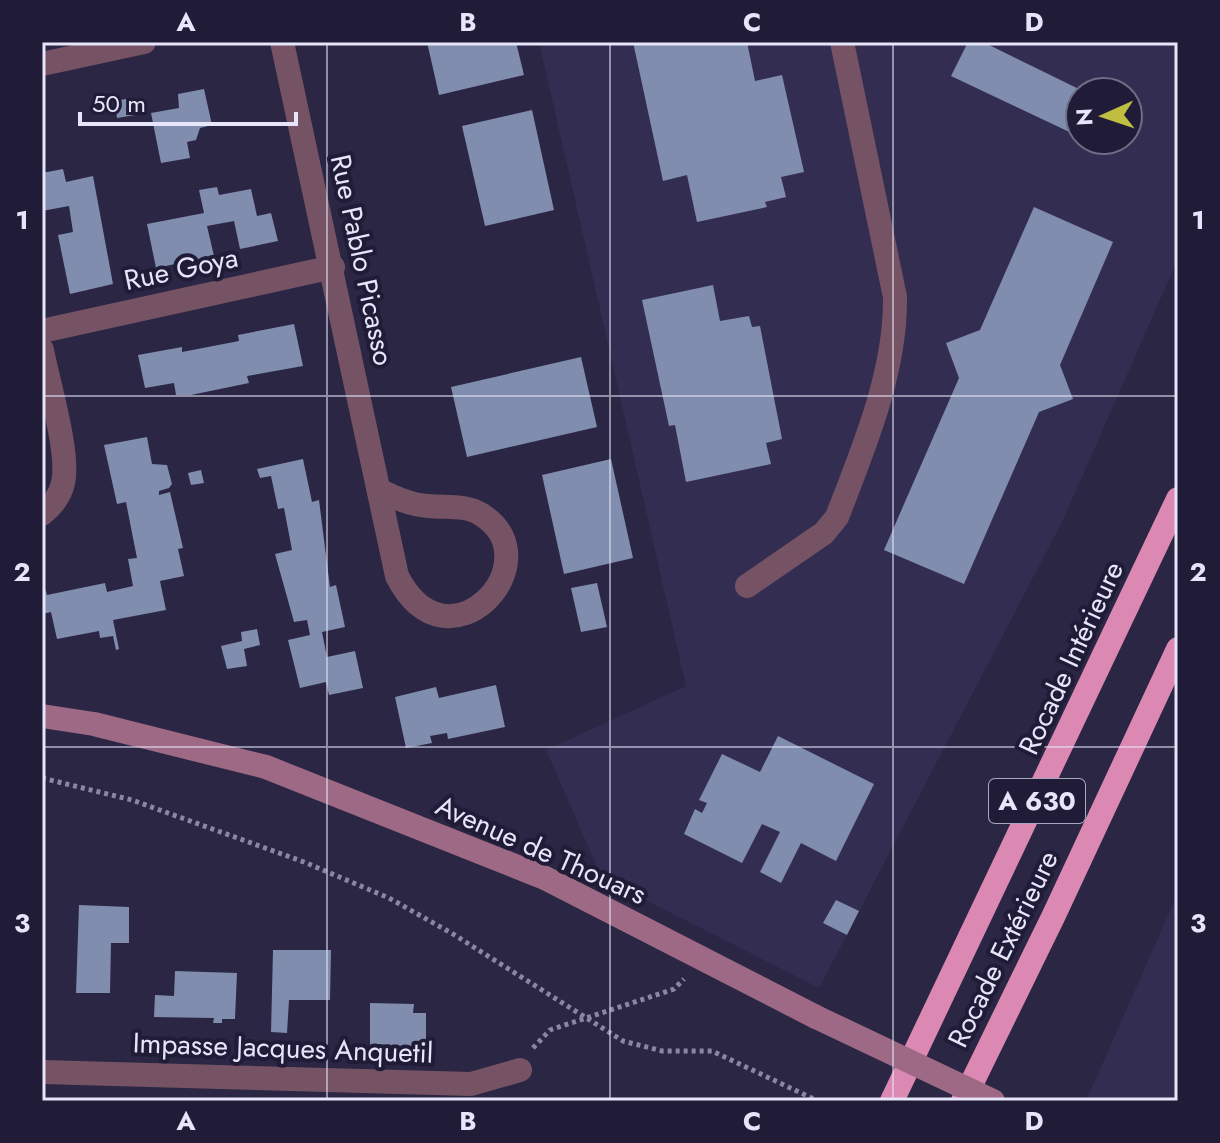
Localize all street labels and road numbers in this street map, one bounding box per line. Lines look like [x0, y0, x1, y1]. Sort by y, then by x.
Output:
street label: Rue Pablo Picasso [320, 151, 404, 369]
street label: Rue Goya [120, 237, 242, 301]
street label: Rocade Intérieure [1008, 555, 1134, 761]
road number: A 630 [989, 779, 1085, 823]
street label: Avenue de Thouars [429, 785, 653, 915]
street label: Rocade Extérieure [938, 844, 1068, 1054]
street label: Impasse Jacques Anquetil [132, 1022, 434, 1074]

